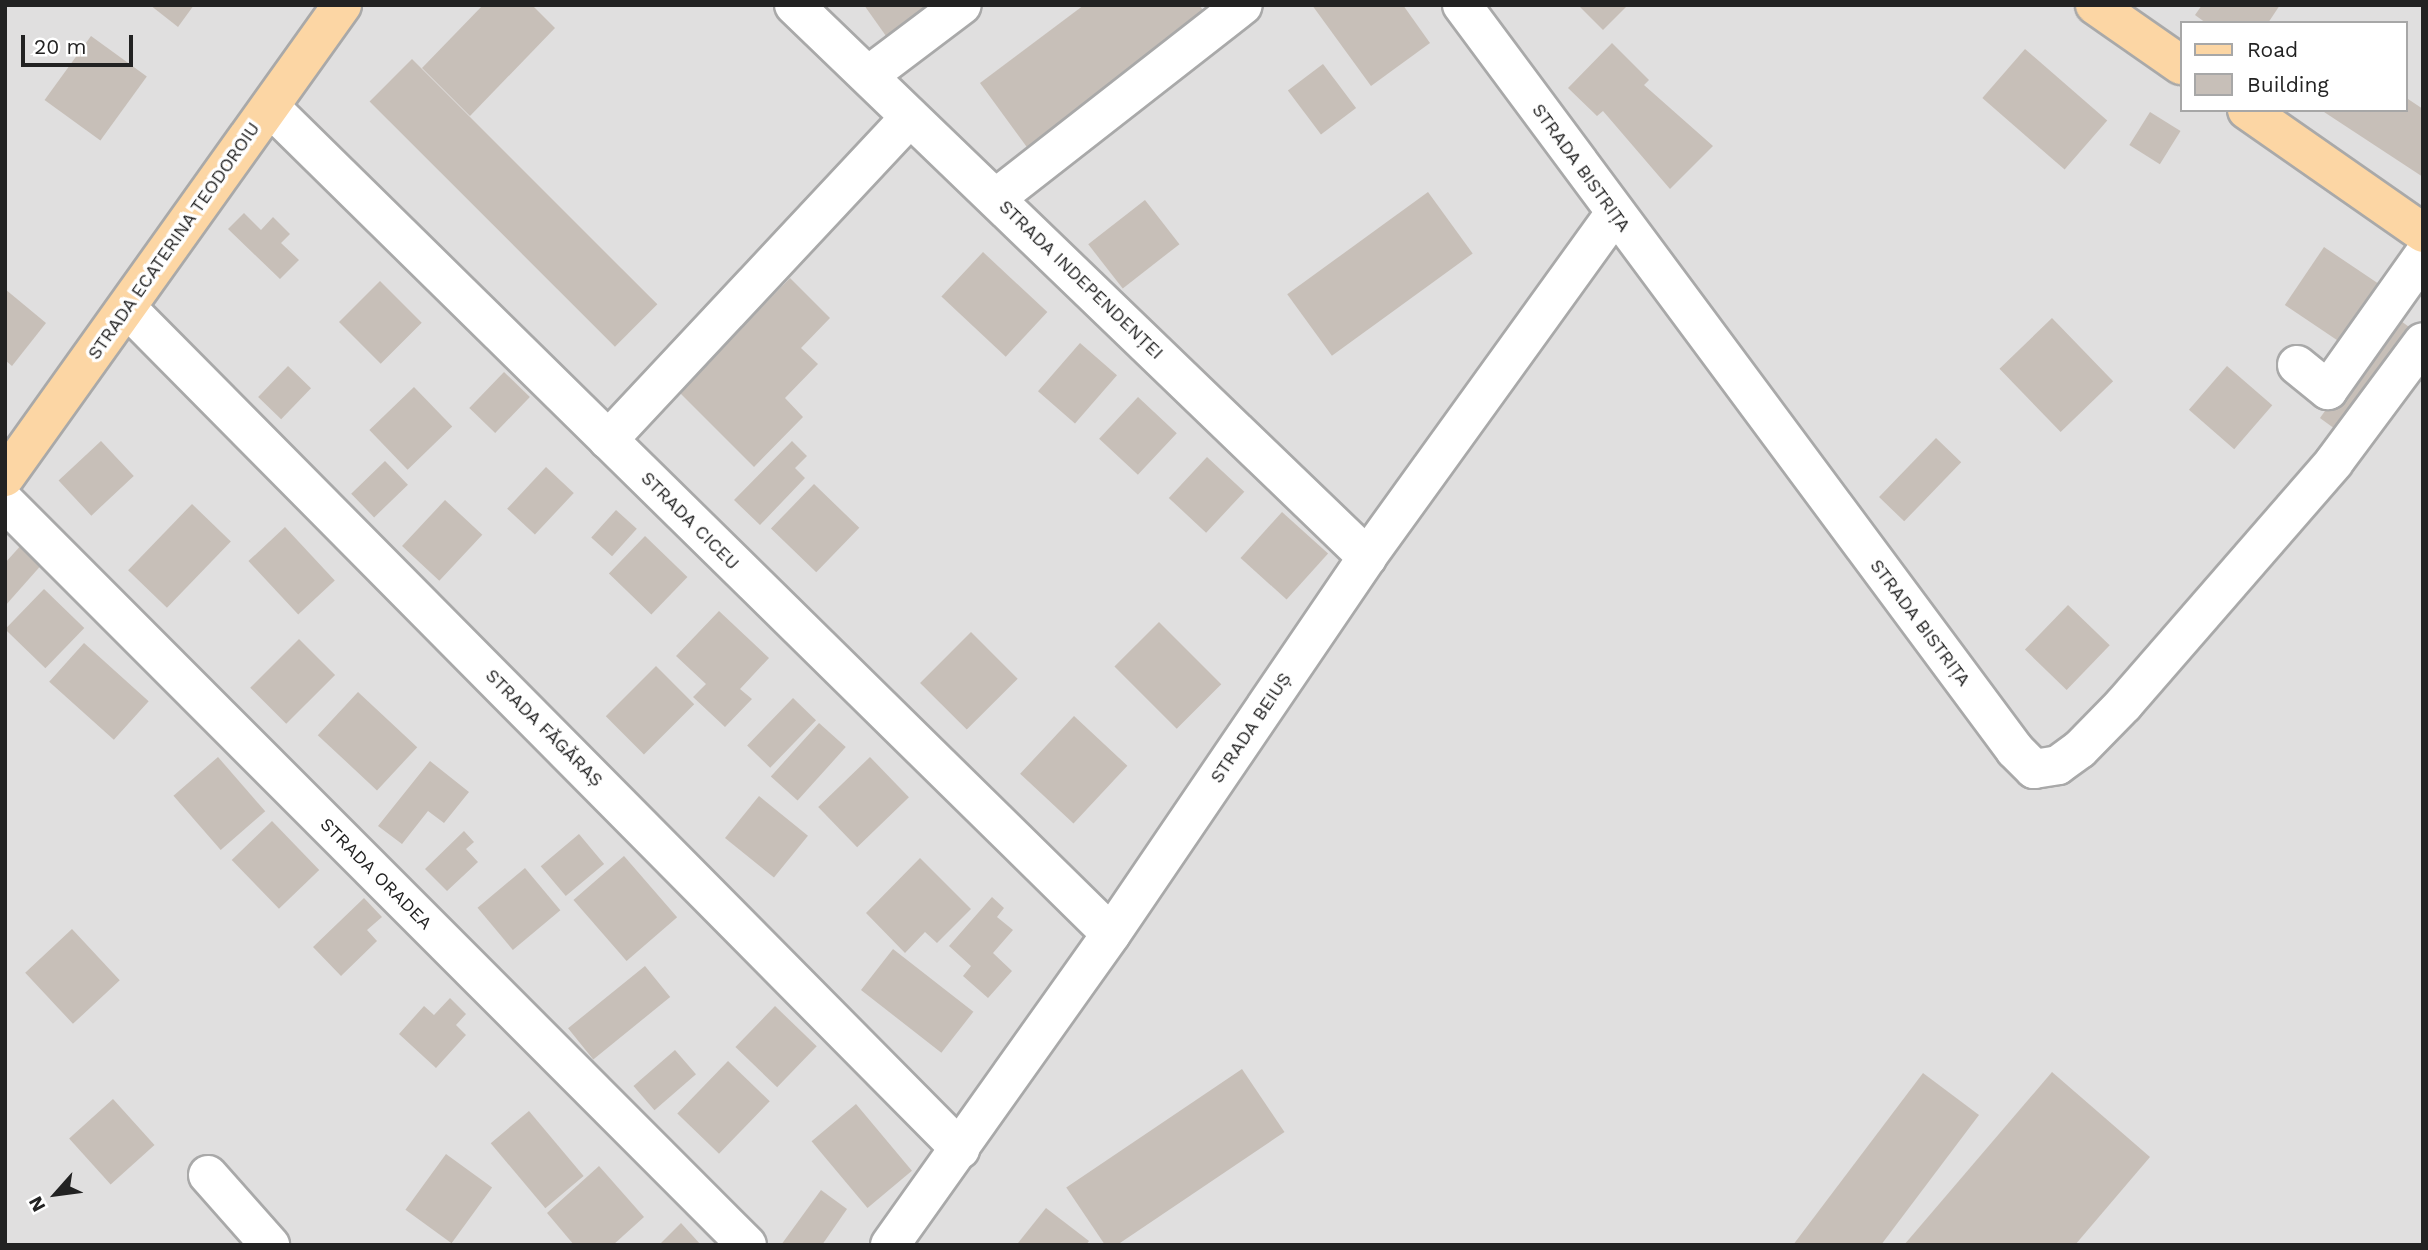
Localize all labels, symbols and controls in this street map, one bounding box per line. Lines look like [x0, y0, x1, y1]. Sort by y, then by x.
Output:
scale bar [24, 21, 136, 65]
legend [2180, 21, 2407, 112]
text: 20 m [34, 34, 86, 59]
text: Road [2247, 37, 2298, 62]
text: Building [2247, 72, 2329, 97]
street label: STRADA BISTRIȚA [1527, 99, 1635, 237]
street label: STRADA ECATERINA TEODOROIU [83, 117, 265, 365]
street label: STRADA INDEPENDENȚEI [994, 196, 1168, 364]
street label: STRADA CICEU [636, 467, 744, 575]
street label: STRADA BISTRIȚA [1865, 555, 1975, 691]
street label: STRADA FĂGĂRAȘ [481, 665, 607, 791]
street label: STRADA BEIUȘ [1206, 668, 1296, 788]
street label: STRADA ORADEA [315, 813, 437, 935]
north arrow [21, 1159, 91, 1229]
text: N [24, 1192, 50, 1216]

